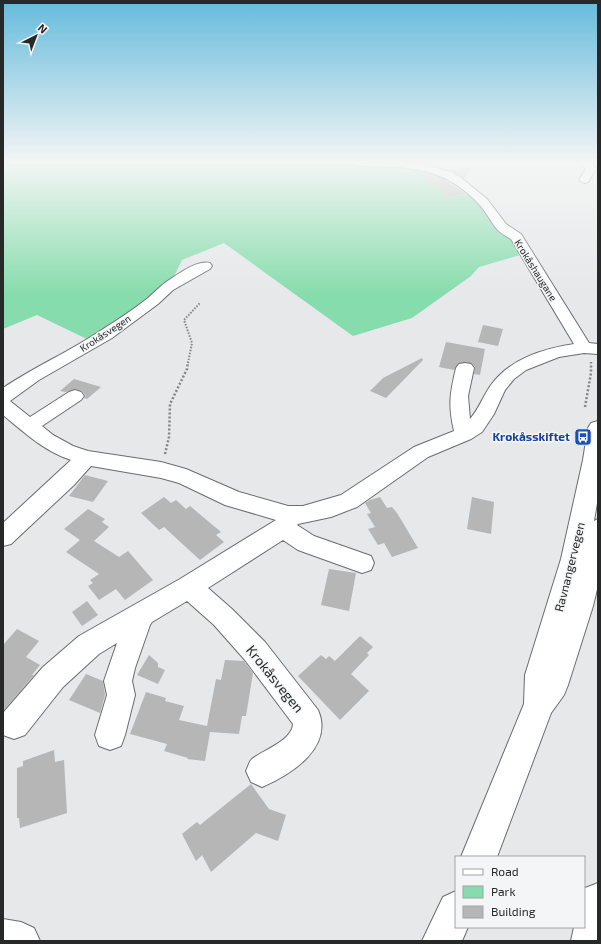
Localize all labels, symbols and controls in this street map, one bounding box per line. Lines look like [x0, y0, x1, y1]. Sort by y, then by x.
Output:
north arrow [16, 16, 56, 56]
text: N [36, 21, 50, 36]
street label: Krokåshaugane [512, 237, 560, 303]
street label: Krokåsvegen [77, 312, 133, 354]
bus stop icon: Krokåsskiftet [573, 427, 593, 447]
place label: Krokåsskiftet [493, 429, 570, 443]
street label: Ravnangervegen [551, 521, 587, 613]
street label: Krokåsvegen [243, 642, 308, 716]
legend [455, 856, 585, 928]
text: Road [491, 864, 519, 878]
text: Park [491, 884, 516, 898]
text: Building [491, 904, 536, 918]

